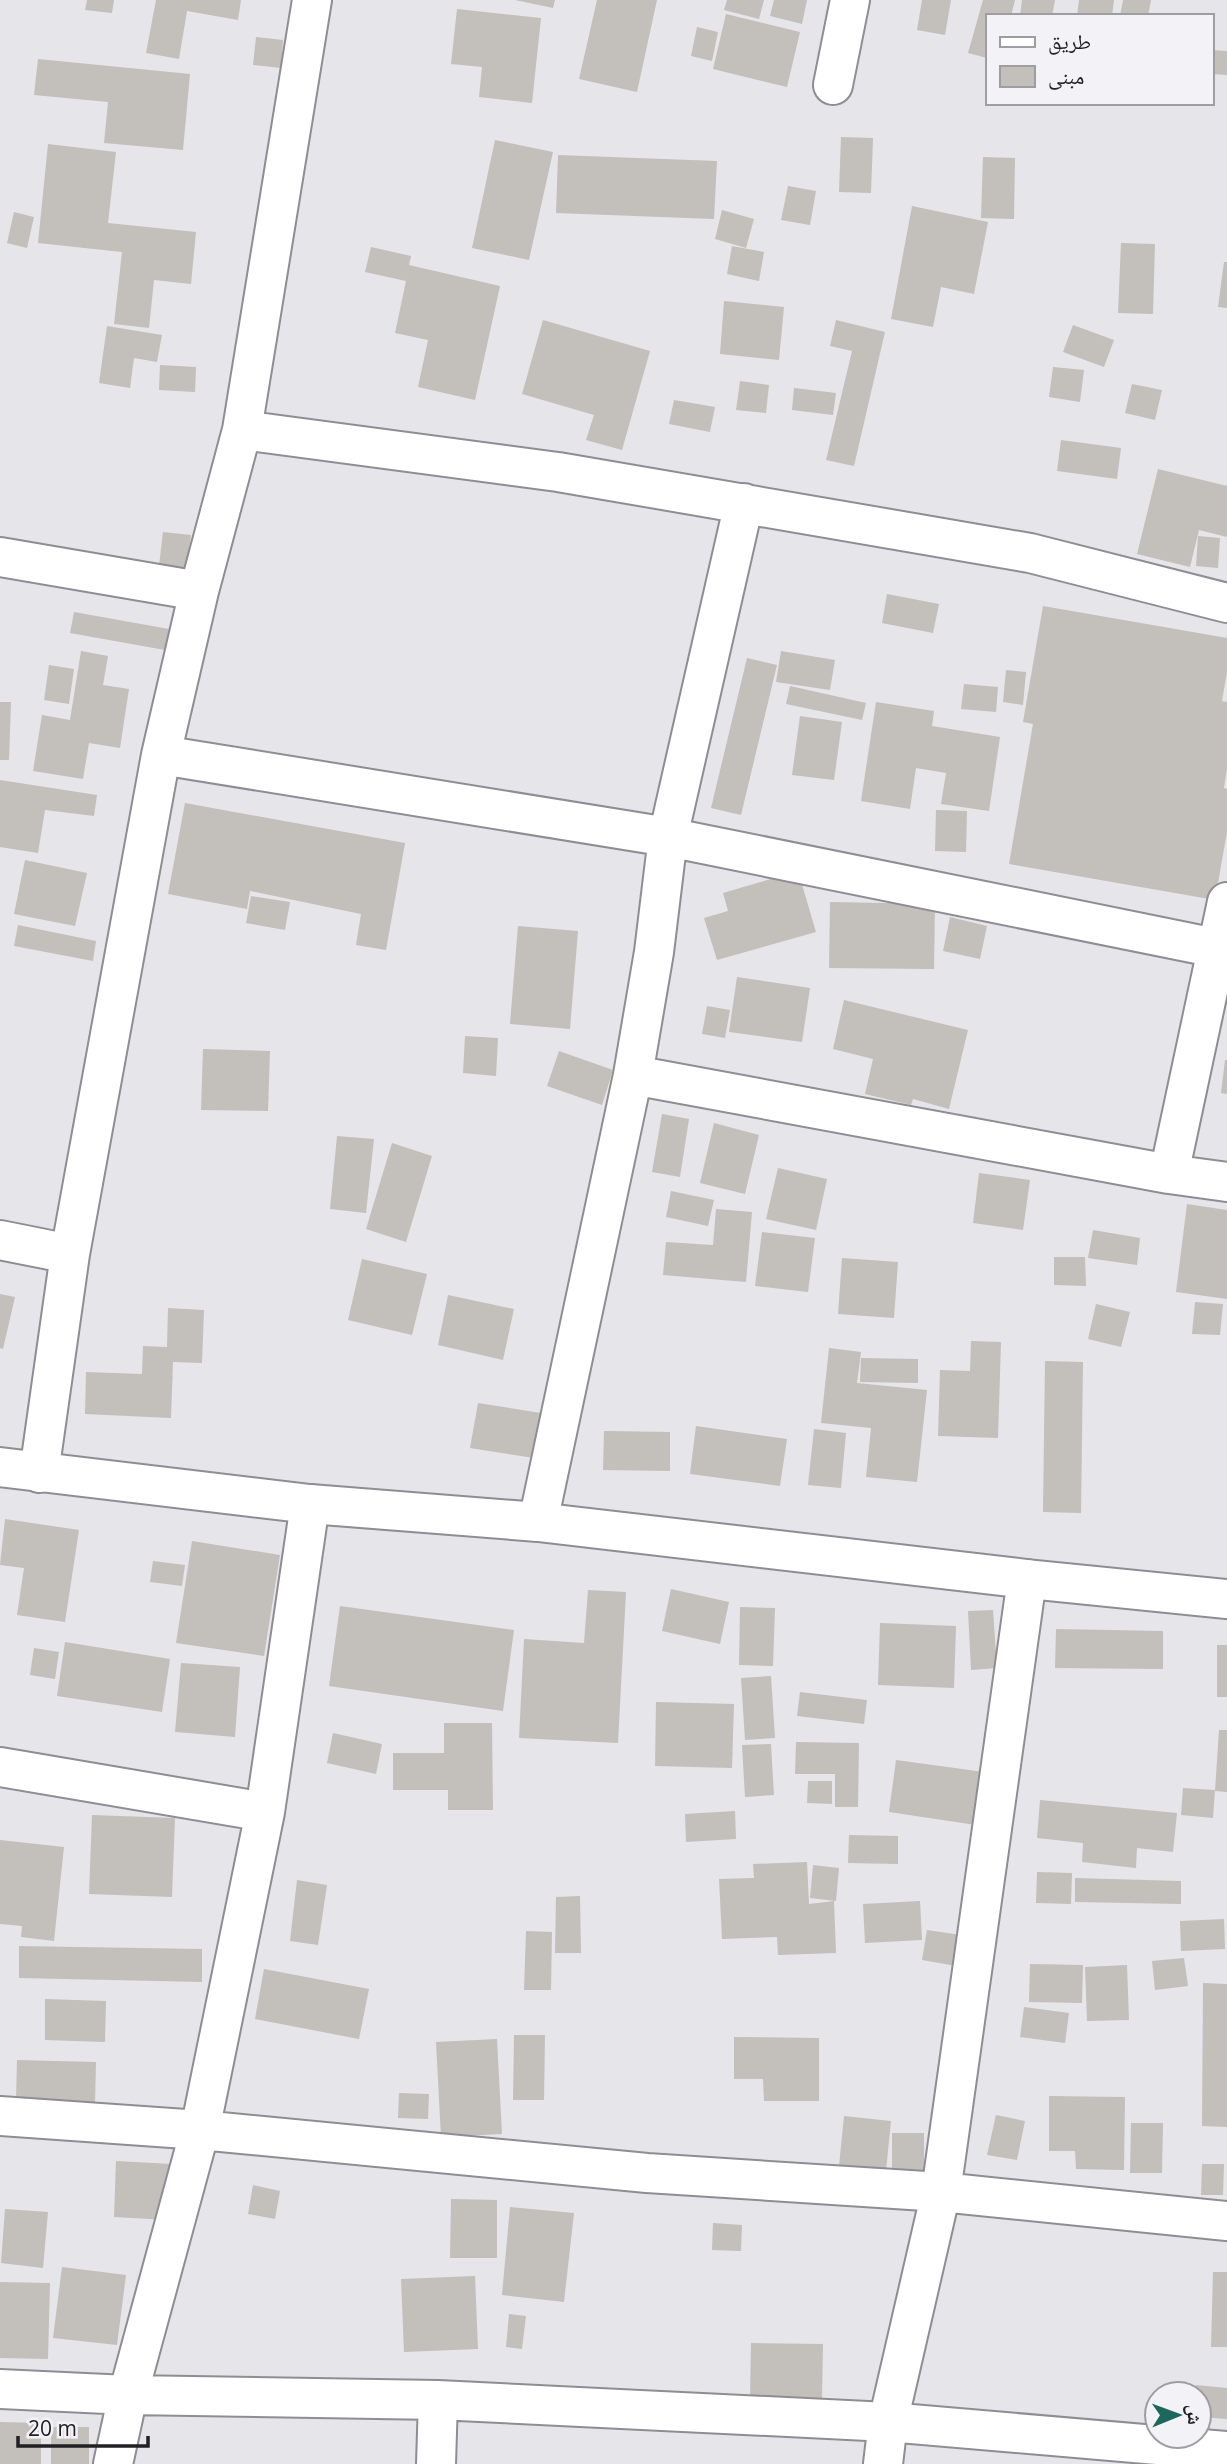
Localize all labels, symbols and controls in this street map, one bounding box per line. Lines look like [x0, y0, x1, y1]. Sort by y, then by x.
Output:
legend [986, 14, 1213, 105]
text: طريق [1048, 27, 1091, 55]
text: مبنى [1048, 62, 1084, 90]
north arrow [1143, 2380, 1213, 2450]
scale bar [18, 2404, 147, 2448]
text: ش [1182, 2404, 1208, 2425]
text: 20 m [28, 2414, 77, 2442]

